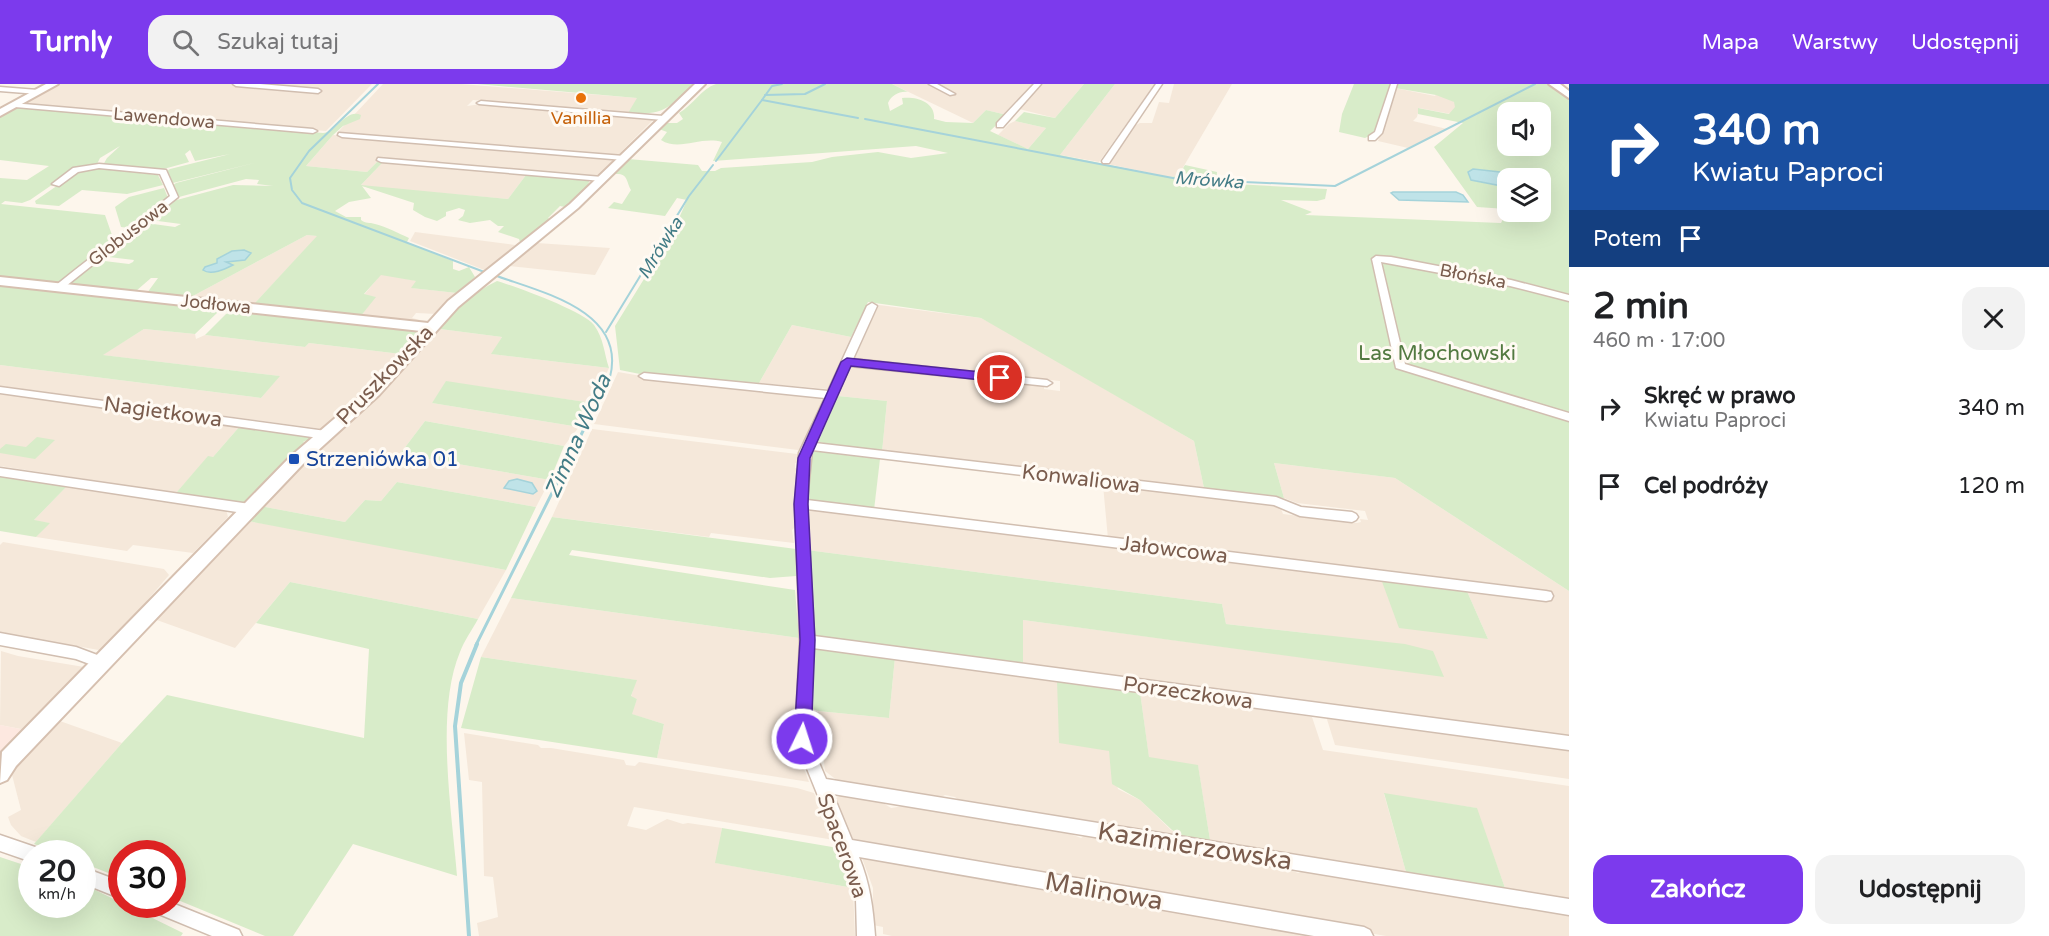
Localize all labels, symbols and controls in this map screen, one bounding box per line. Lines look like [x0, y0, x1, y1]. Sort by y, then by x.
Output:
search box [148, 15, 568, 69]
text: Turnly [30, 25, 112, 59]
icon: search [169, 26, 202, 59]
text: Szukaj tutaj [217, 29, 339, 55]
text: Mapa [1702, 30, 1759, 55]
text: Warstwy [1792, 30, 1878, 55]
text: Udostępnij [1911, 30, 2019, 55]
marker: Vanillia [574, 91, 588, 105]
map controls [1497, 102, 1551, 222]
button: sound [1497, 102, 1551, 156]
street label: Lawendowa [112, 103, 216, 133]
text: 340 m [1692, 105, 1821, 156]
place label: Vanillia [551, 107, 611, 129]
icon: right [1593, 108, 1671, 186]
text: Kwiatu Paproci [1692, 156, 1884, 189]
water label: Mrówka [1174, 167, 1245, 193]
button: layers [1497, 168, 1551, 222]
street label: Globusowa [84, 195, 172, 271]
water label: Mrówka [632, 212, 688, 283]
icon: arrive [1674, 222, 1707, 255]
text: Potem [1593, 226, 1662, 252]
street label: Błońska [1438, 259, 1508, 293]
text: 2 min [1593, 285, 1689, 328]
button: close [1962, 287, 2025, 350]
street label: Jodłowa [180, 289, 252, 319]
street label: Pruszkowska [331, 320, 439, 430]
text: 460 m · 17:00 [1593, 329, 1725, 353]
park label: Las Młochowski [1358, 341, 1516, 366]
pin [974, 352, 1025, 403]
icon: arrive [983, 361, 1016, 394]
water label: Zimna Woda [539, 370, 617, 502]
text: Skręć w prawo [1644, 383, 1796, 409]
street label: Nagietkowa [102, 391, 224, 433]
icon: right [1593, 392, 1626, 425]
text: 340 m [1958, 395, 2025, 421]
text: Kwiatu Paproci [1644, 409, 1786, 433]
place label: Strzeniówka 01 [306, 447, 459, 472]
marker: Strzeniówka 01 [287, 452, 301, 466]
street label: Konwaliowa [1020, 459, 1142, 499]
icon: arrive [1593, 470, 1626, 503]
text: Cel podróży [1644, 473, 1768, 499]
text: 120 m [1958, 473, 2025, 499]
street label: Jałowcowa [1119, 531, 1229, 569]
street label: Porzeczkowa [1121, 672, 1255, 714]
position arrow [770, 707, 834, 771]
street label: Spacerowa [812, 790, 872, 902]
street label: Kazimierzowska [1095, 815, 1295, 877]
speed limit sign: 30 [108, 840, 186, 918]
text: 20 [38, 853, 76, 890]
button: Zakończ [1593, 855, 1803, 924]
button: Udostępnij [1815, 855, 2025, 924]
street label: Malinowa [1043, 865, 1165, 917]
text: km/h [38, 885, 76, 903]

